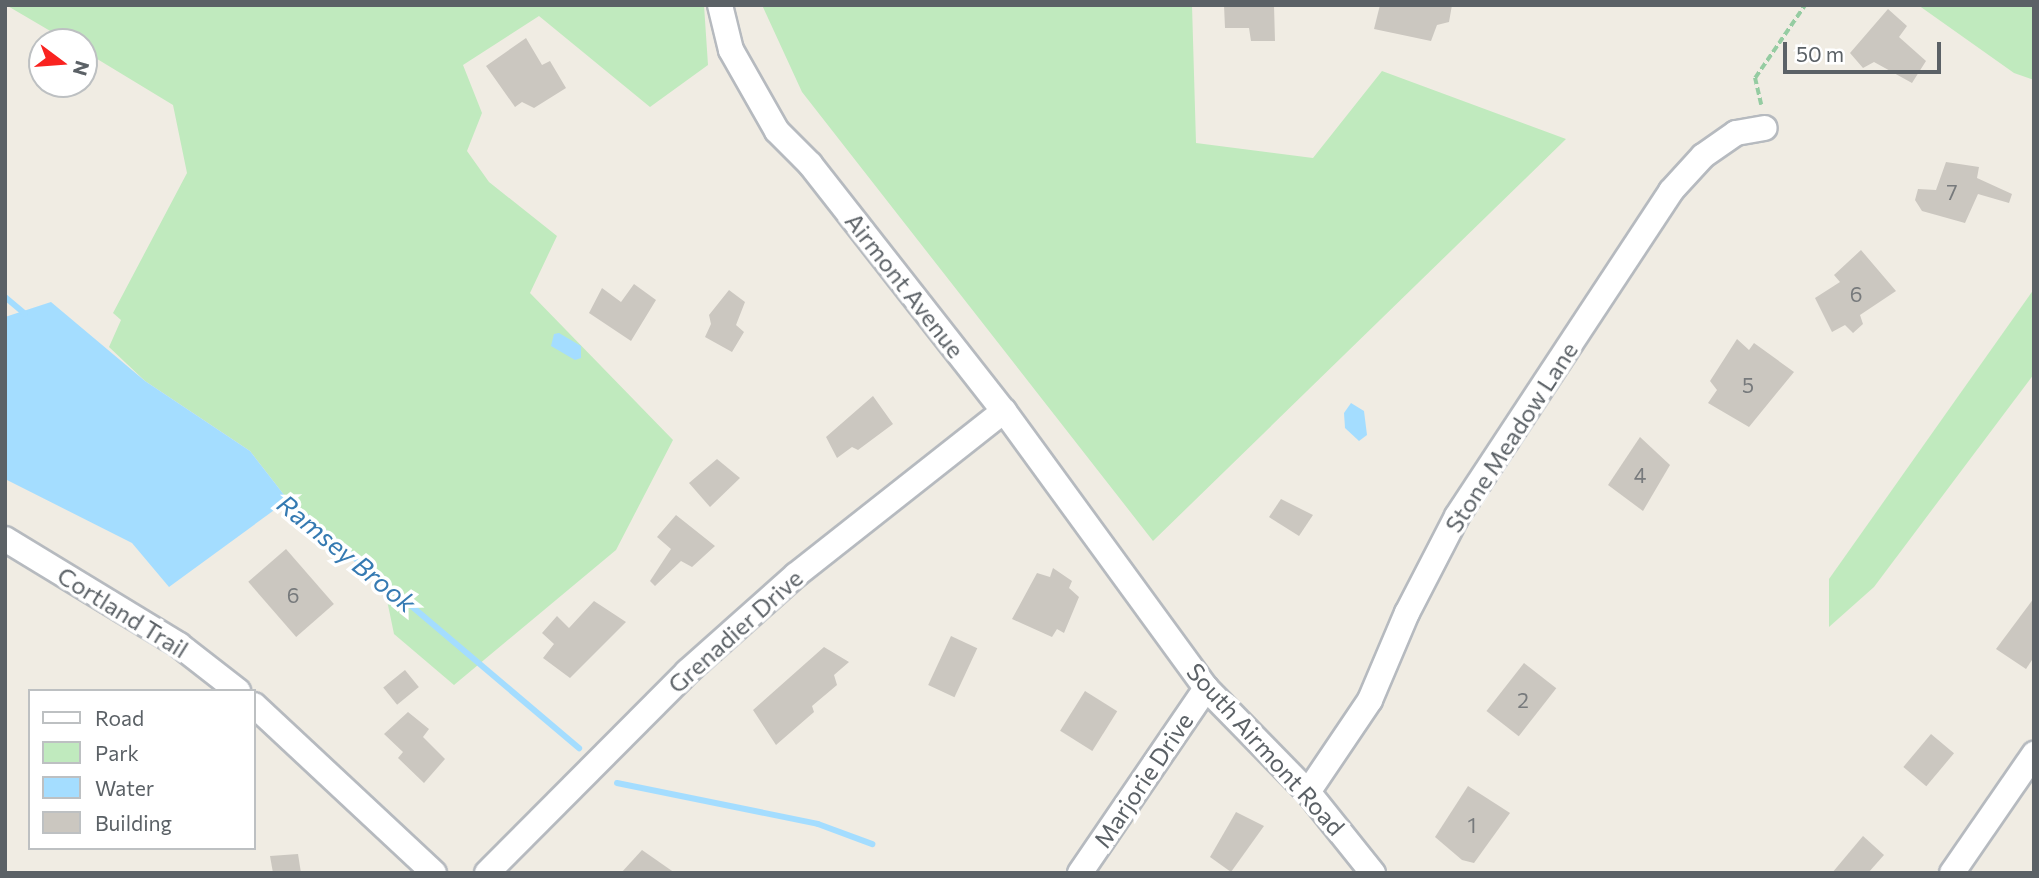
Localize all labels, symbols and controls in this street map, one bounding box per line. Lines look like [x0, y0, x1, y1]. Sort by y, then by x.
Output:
north arrow [28, 28, 98, 98]
scale bar [1787, 28, 1944, 72]
text: 50 m [1796, 41, 1844, 66]
text: N [69, 58, 95, 78]
house number: 7 [1946, 179, 1958, 205]
street label: Airmont Avenue [840, 207, 970, 363]
house number: 6 [1850, 281, 1862, 307]
street label: Stone Meadow Lane [1439, 336, 1583, 538]
house number: 5 [1742, 372, 1754, 398]
house number: 4 [1634, 462, 1646, 488]
water label: Ramsey Brook [271, 488, 423, 618]
street label: Cortland Trail [52, 560, 194, 664]
street label: Grenadier Drive [662, 563, 808, 699]
house number: 6 [287, 582, 299, 608]
street label: South Airmont Road [1181, 657, 1351, 841]
house number: 2 [1517, 687, 1529, 713]
legend [28, 689, 256, 850]
text: Road [95, 705, 144, 730]
street label: Marjorie Drive [1087, 707, 1199, 853]
text: Park [95, 740, 139, 765]
text: Water [95, 775, 154, 800]
text: Building [95, 810, 172, 835]
house number: 1 [1468, 812, 1476, 838]

